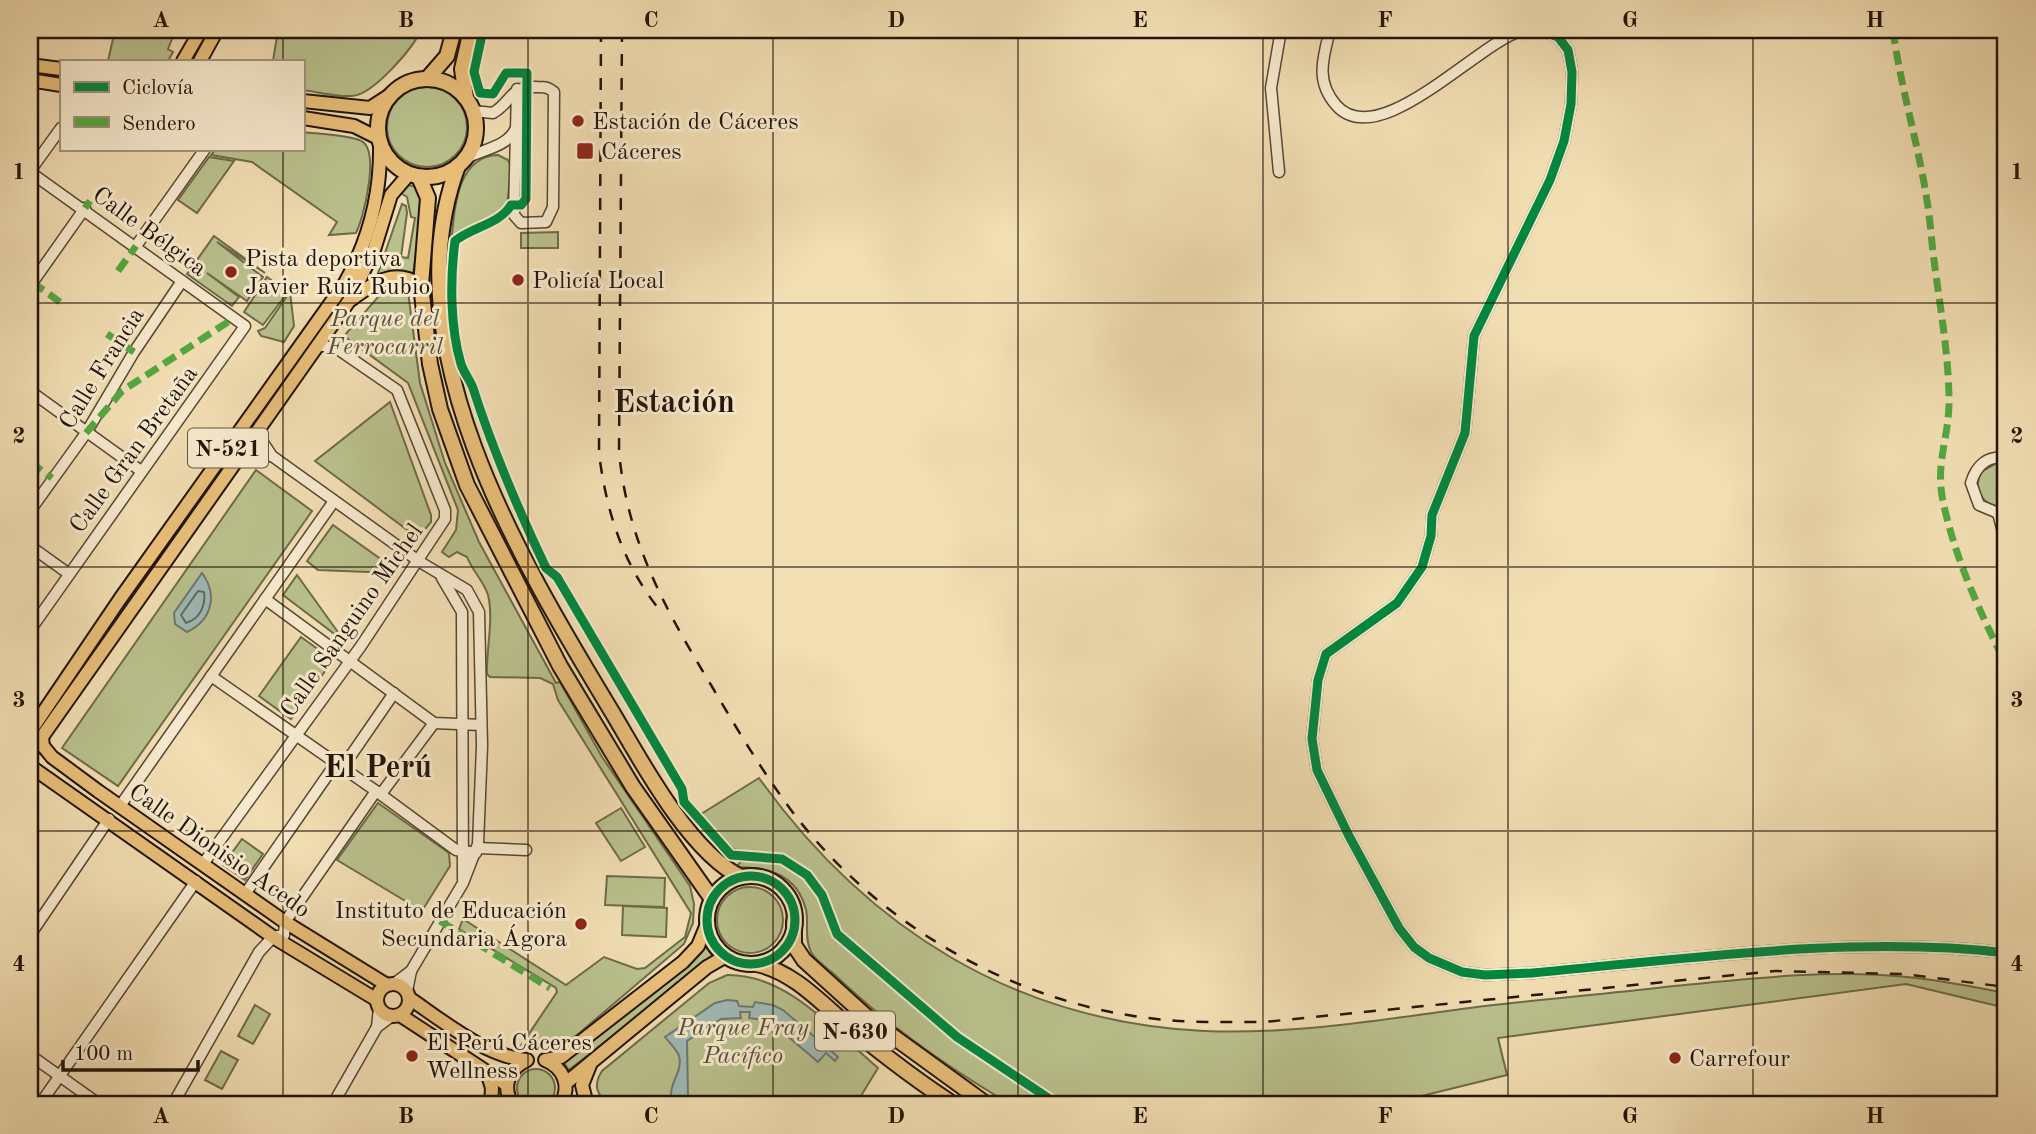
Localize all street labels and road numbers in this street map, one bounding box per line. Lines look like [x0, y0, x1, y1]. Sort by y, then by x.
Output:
street label: Calle Bélgica [87, 183, 210, 282]
street label: Calle Francia [56, 304, 150, 434]
street label: Calle Gran Bretaña [66, 362, 203, 538]
road number: N-521 [188, 428, 268, 468]
street label: Calle Sanguino Michel [277, 520, 428, 722]
street label: Calle Dionisio Acedo [124, 780, 314, 923]
road number: N-630 [815, 1012, 895, 1050]

